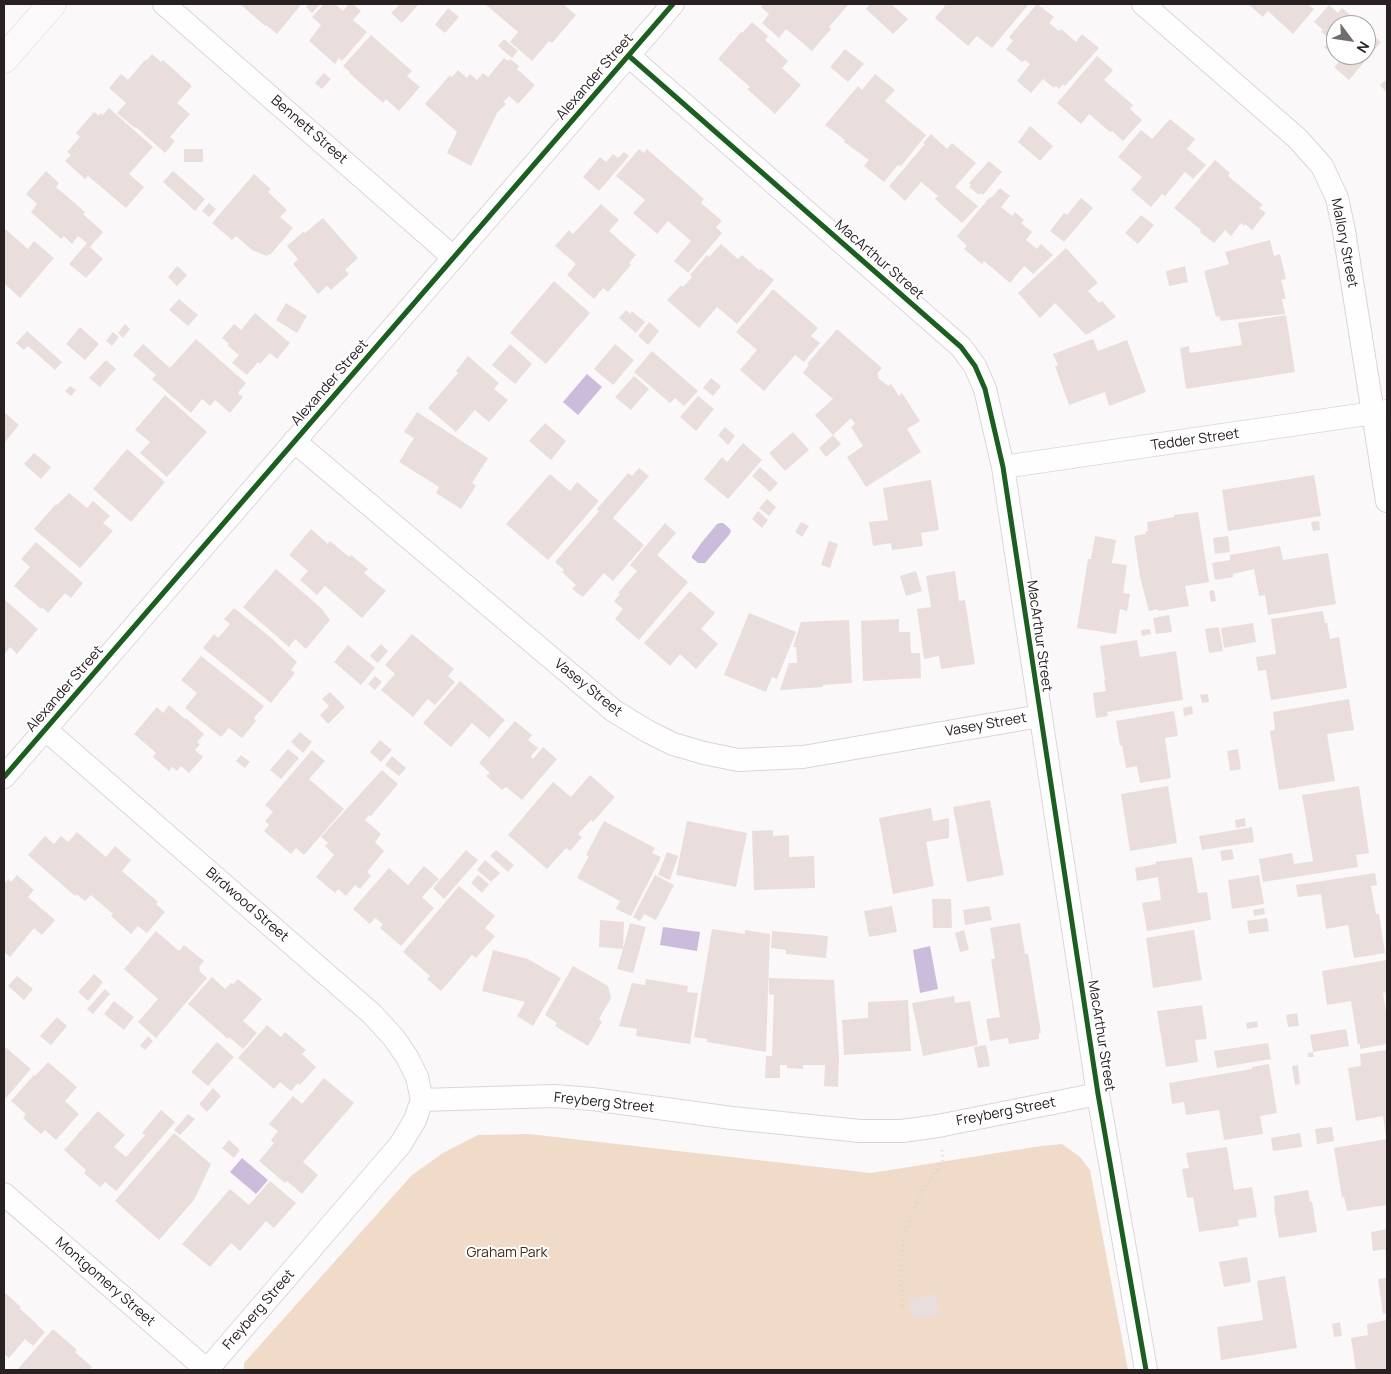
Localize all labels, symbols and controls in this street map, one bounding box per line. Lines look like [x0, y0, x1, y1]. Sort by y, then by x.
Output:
north arrow [1326, 15, 1376, 65]
street label: Alexander Street [553, 30, 637, 124]
text: N [1353, 38, 1374, 57]
street label: Bennett Street [267, 92, 351, 168]
street label: Mallory Street [1327, 197, 1361, 289]
street label: MacArthur Street [831, 217, 927, 303]
street label: Alexander Street [288, 336, 372, 430]
street label: Tedder Street [1150, 425, 1240, 455]
street label: MacArthur Street [1023, 579, 1055, 693]
street label: Alexander Street [23, 642, 107, 736]
street label: Vasey Street [551, 656, 625, 720]
street label: Vasey Street [944, 710, 1028, 740]
street label: Birdwood Street [202, 864, 292, 946]
street label: MacArthur Street [1084, 979, 1118, 1093]
street label: Freyberg Street [553, 1089, 655, 1117]
street label: Freyberg Street [955, 1094, 1057, 1130]
street label: Montgomery Street [52, 1234, 158, 1330]
park label: Graham Park [466, 1245, 548, 1261]
street label: Freyberg Street [220, 1266, 298, 1354]

